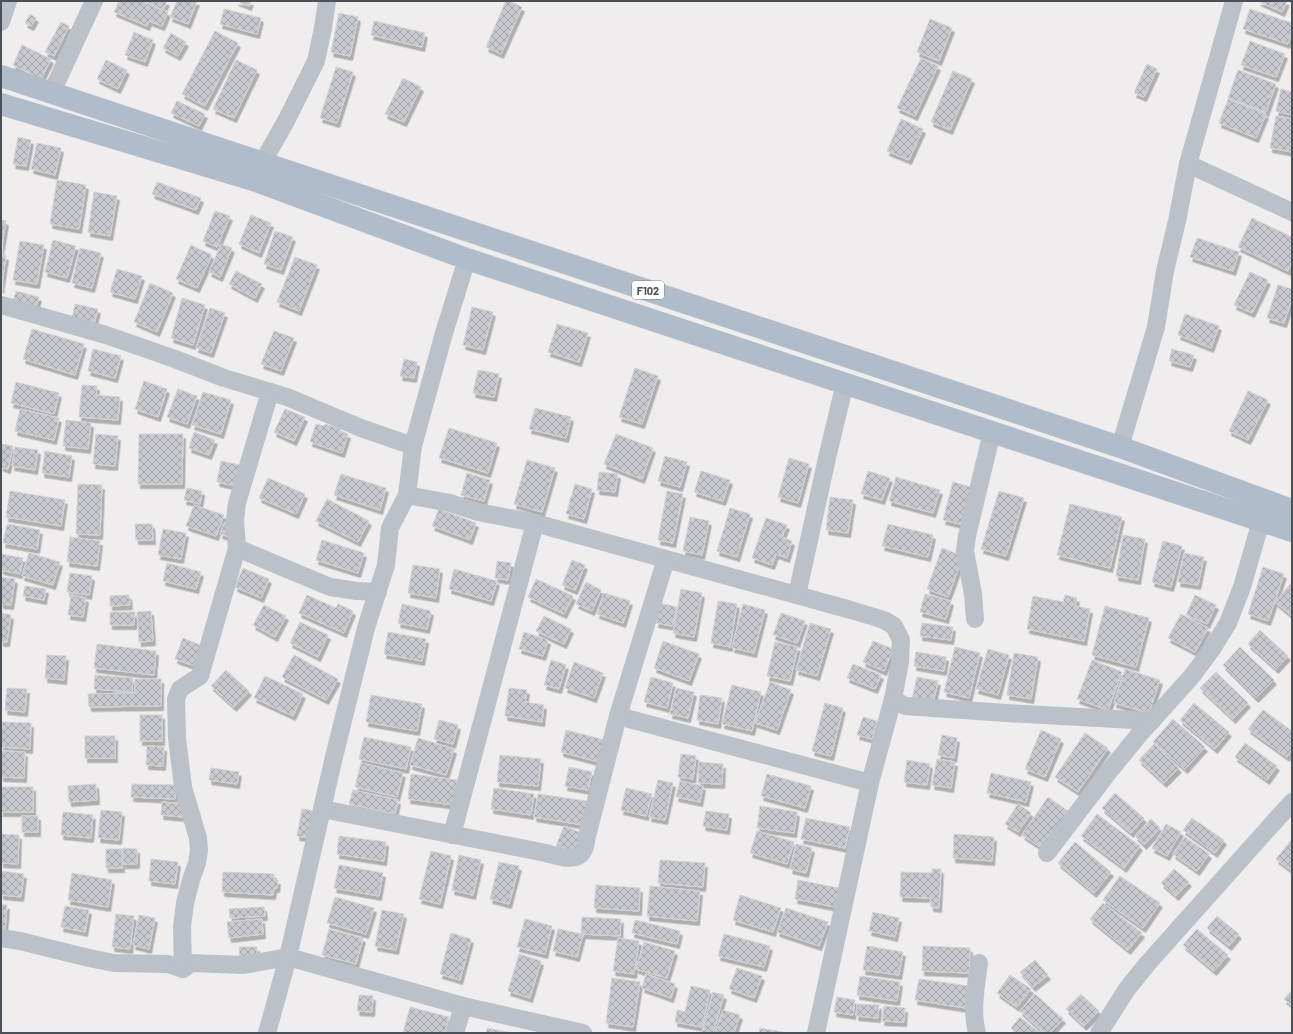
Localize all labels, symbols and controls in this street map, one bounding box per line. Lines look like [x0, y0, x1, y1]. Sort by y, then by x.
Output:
road number: F102 [632, 281, 664, 299]

